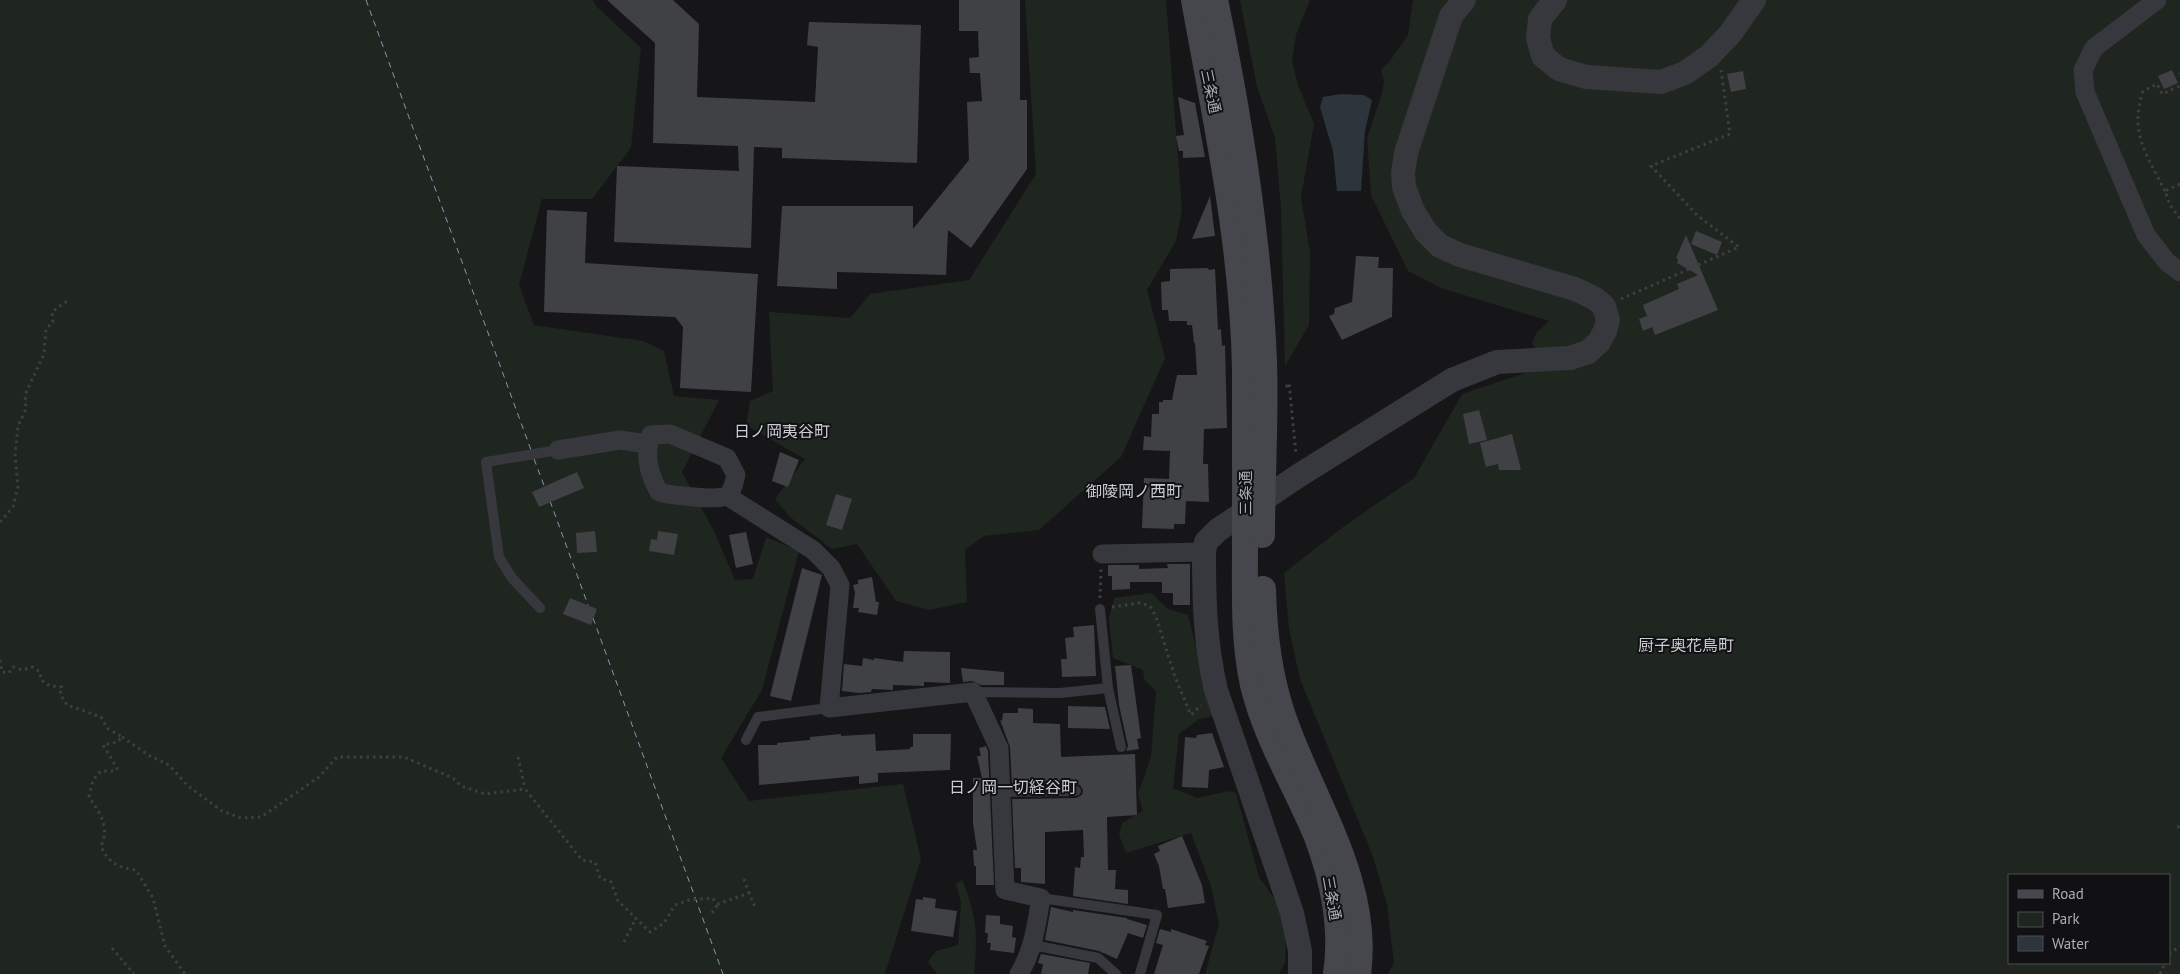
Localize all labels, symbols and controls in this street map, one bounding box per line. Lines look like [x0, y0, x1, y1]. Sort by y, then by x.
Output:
street label: 三条通 [1197, 67, 1225, 115]
district label: 日ノ岡夷谷町 [734, 421, 830, 441]
street label: 三条通 [1236, 470, 1255, 516]
district label: 御陵岡ノ西町 [1086, 481, 1182, 501]
district label: 厨子奥花鳥町 [1638, 635, 1734, 655]
district label: 日ノ岡一切経谷町 [949, 777, 1077, 797]
street label: 三条通 [1319, 874, 1345, 922]
legend [2008, 874, 2170, 964]
text: Road [2052, 884, 2084, 903]
text: Park [2052, 909, 2080, 928]
text: Water [2052, 934, 2089, 953]

